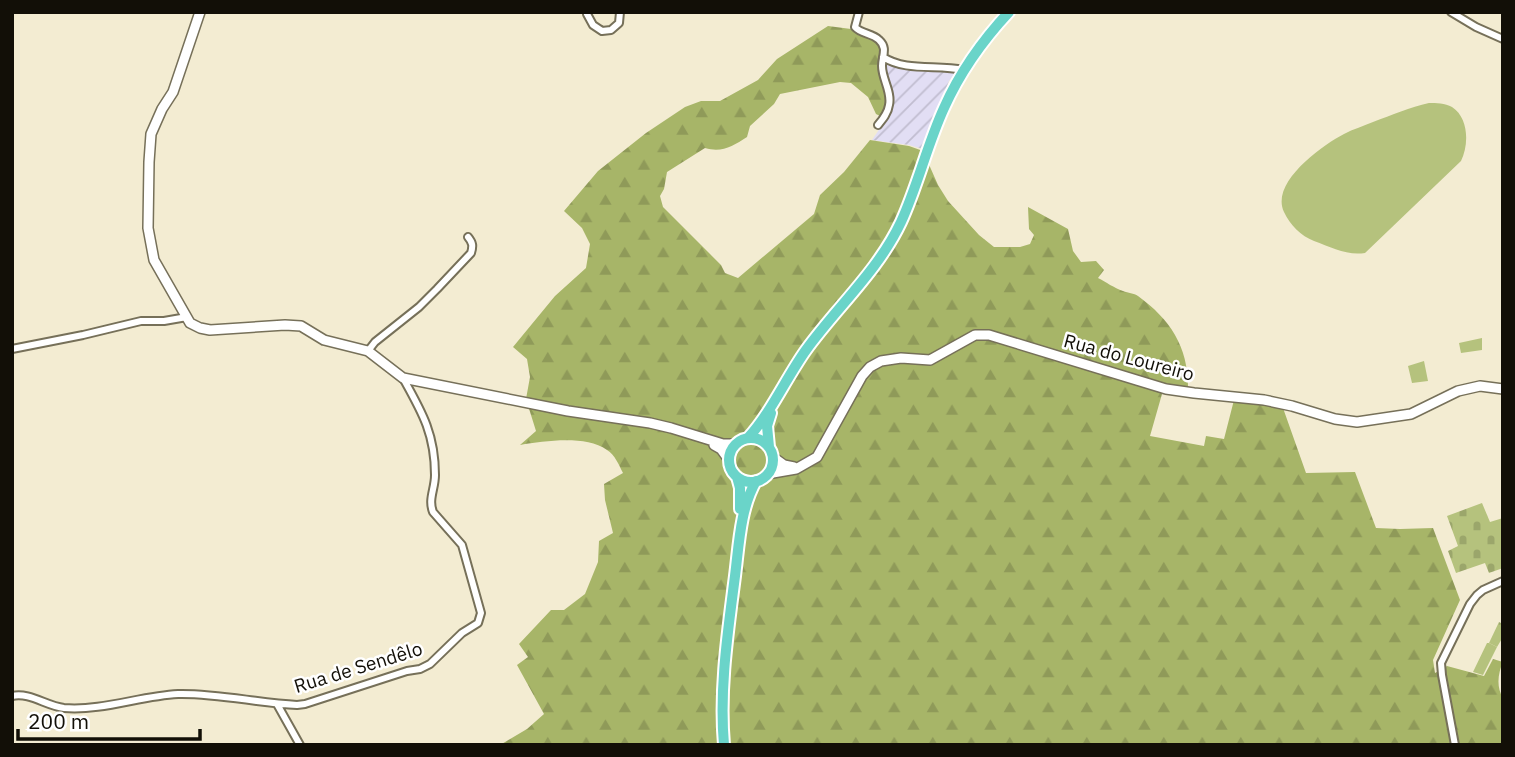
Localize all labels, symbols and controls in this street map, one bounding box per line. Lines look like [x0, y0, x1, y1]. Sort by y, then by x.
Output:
street label: Rua do Loureiro [1061, 328, 1197, 386]
street label: Rua de Sendêlo [291, 636, 425, 698]
scale bar [18, 698, 200, 742]
text: 200 m [28, 707, 89, 735]

